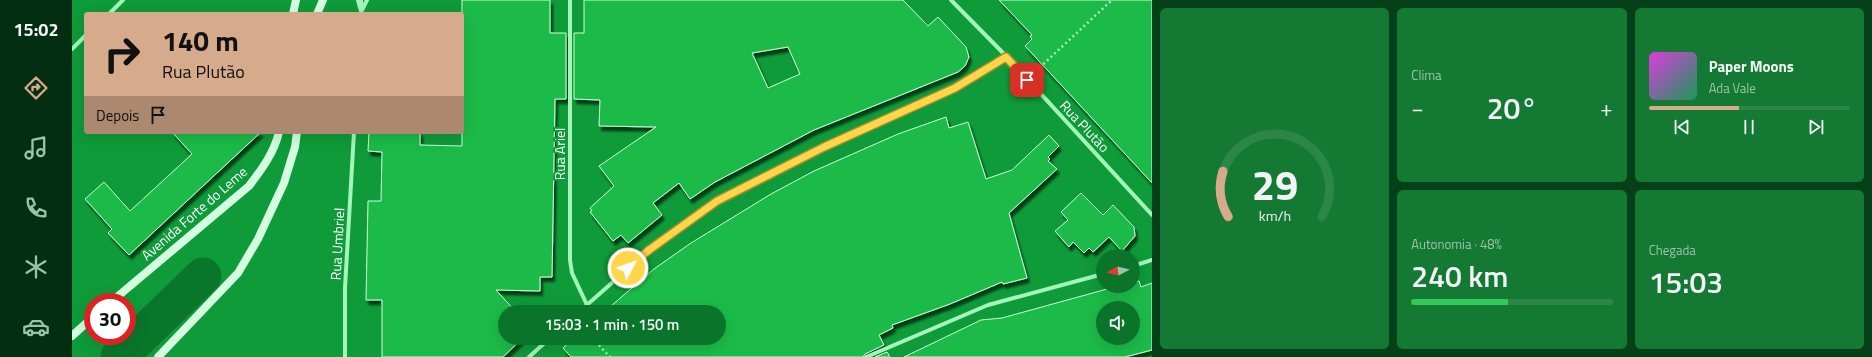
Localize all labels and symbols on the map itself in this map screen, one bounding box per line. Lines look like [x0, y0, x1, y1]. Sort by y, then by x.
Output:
pin [1010, 63, 1044, 97]
street label: Rua Plutão [1055, 95, 1115, 157]
street label: Rua Ariel [549, 128, 570, 180]
street label: Avenida Forte do Leme [136, 161, 252, 265]
street label: Rua Umbriel [325, 207, 349, 281]
position arrow [607, 247, 649, 289]
north arrow [1096, 249, 1140, 293]
speed limit sign: 30 [84, 293, 136, 345]

